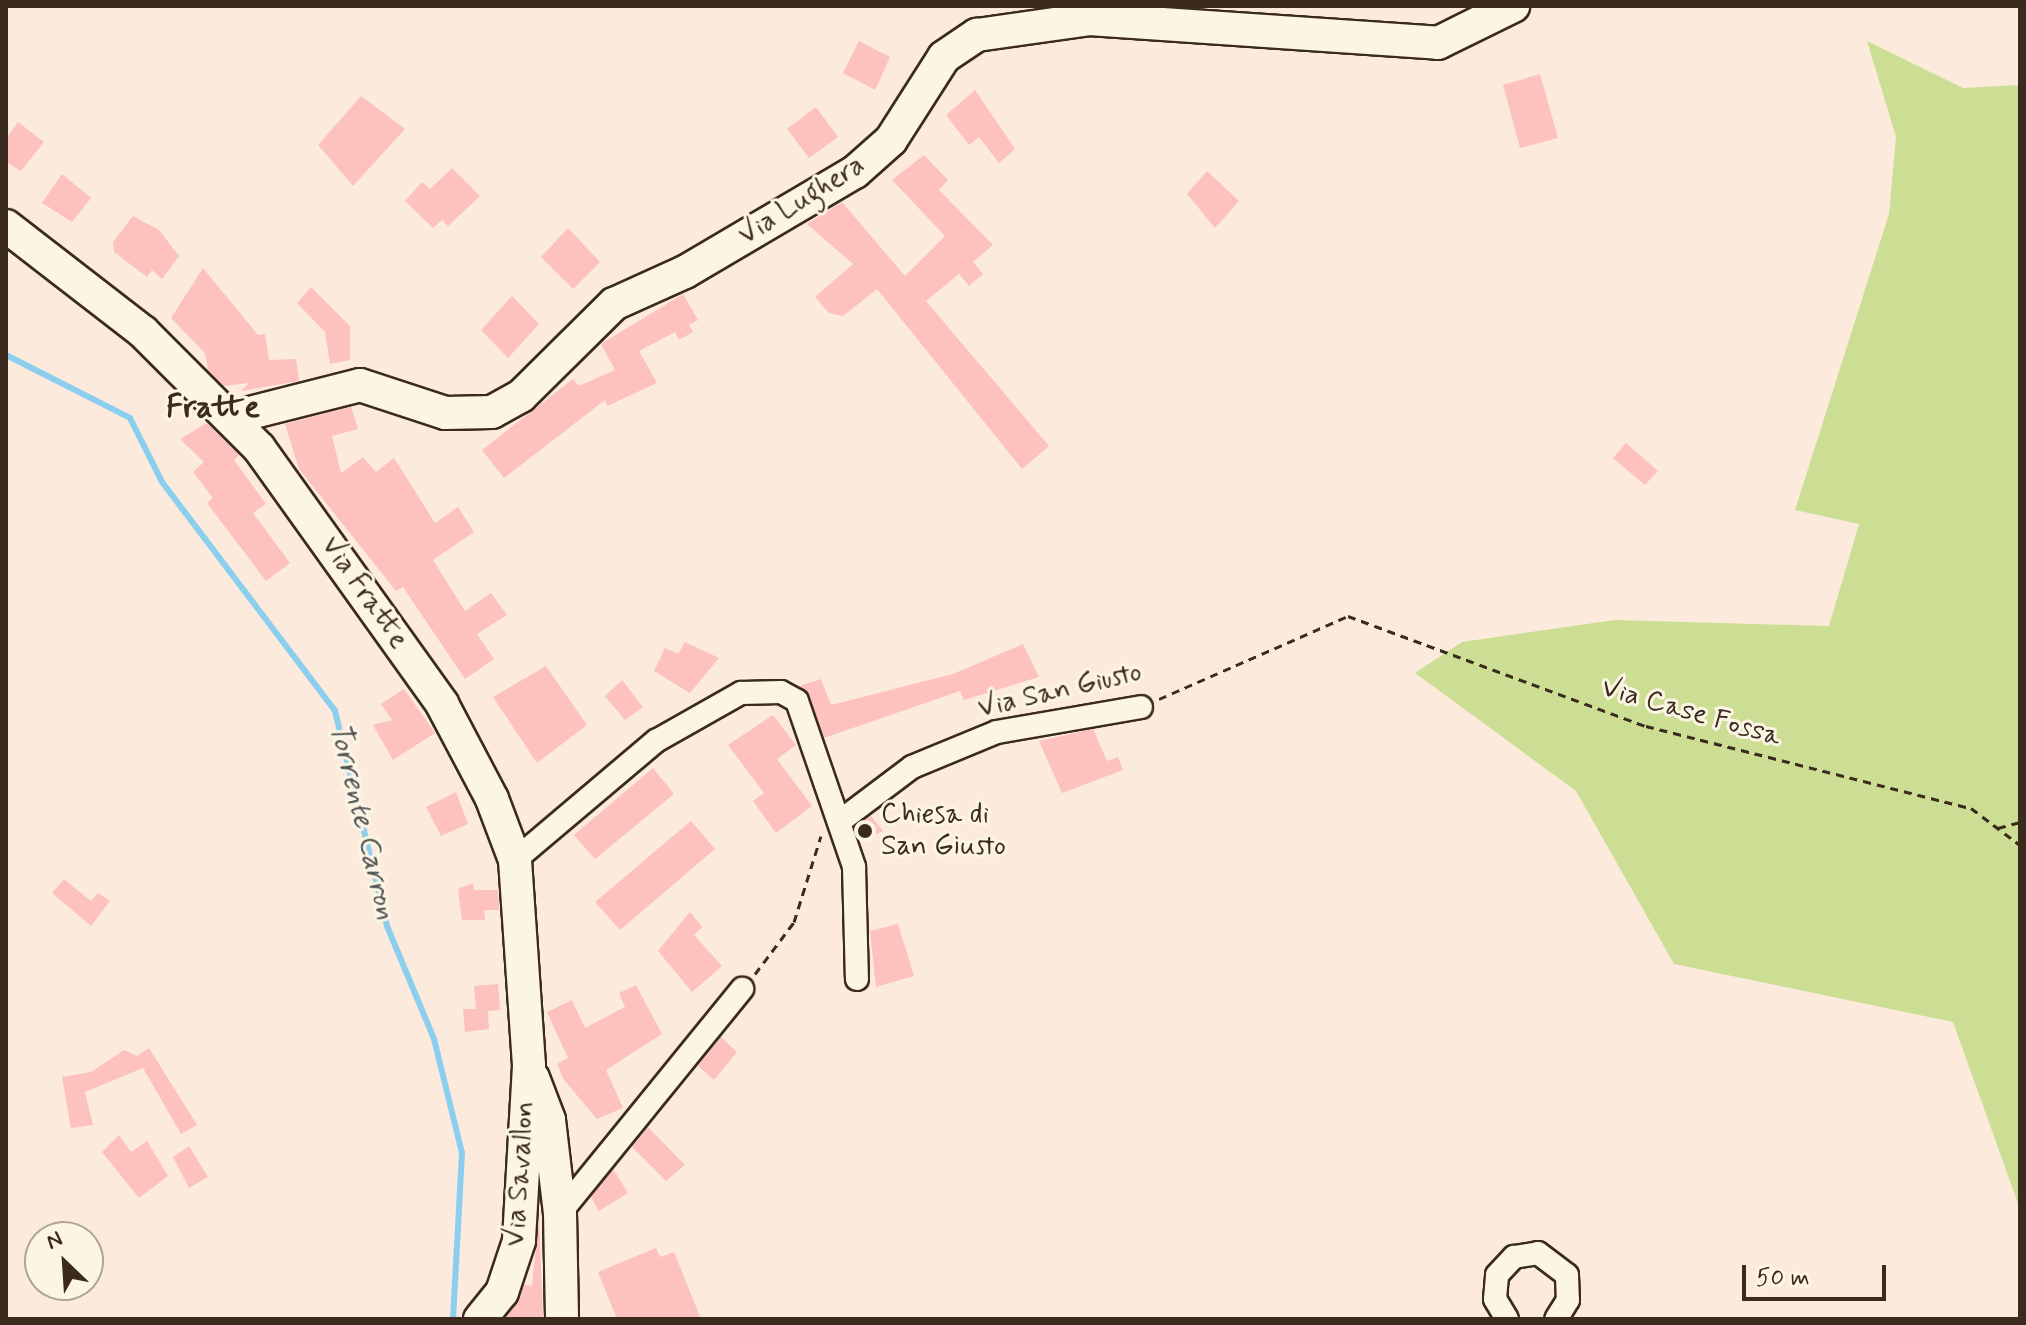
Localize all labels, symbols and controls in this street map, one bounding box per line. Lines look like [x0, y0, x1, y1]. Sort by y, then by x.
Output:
street label: Via Lughera [733, 149, 871, 253]
district label: Fratte [166, 388, 260, 426]
street label: Via Fratte [314, 531, 414, 655]
street label: Via San Giusto [976, 656, 1144, 726]
street label: Via Case Fossa [1601, 672, 1781, 754]
water label: Torrente Carron [320, 718, 404, 924]
place label: Chiesa di San Giusto [881, 798, 999, 864]
marker: Chiesa di San Giusto [856, 822, 874, 840]
street label: Via Savallon [499, 1102, 543, 1246]
north arrow [24, 1221, 104, 1301]
text: N [42, 1225, 67, 1257]
scale bar [1746, 1249, 1890, 1299]
text: 50 m [1756, 1263, 1810, 1294]

